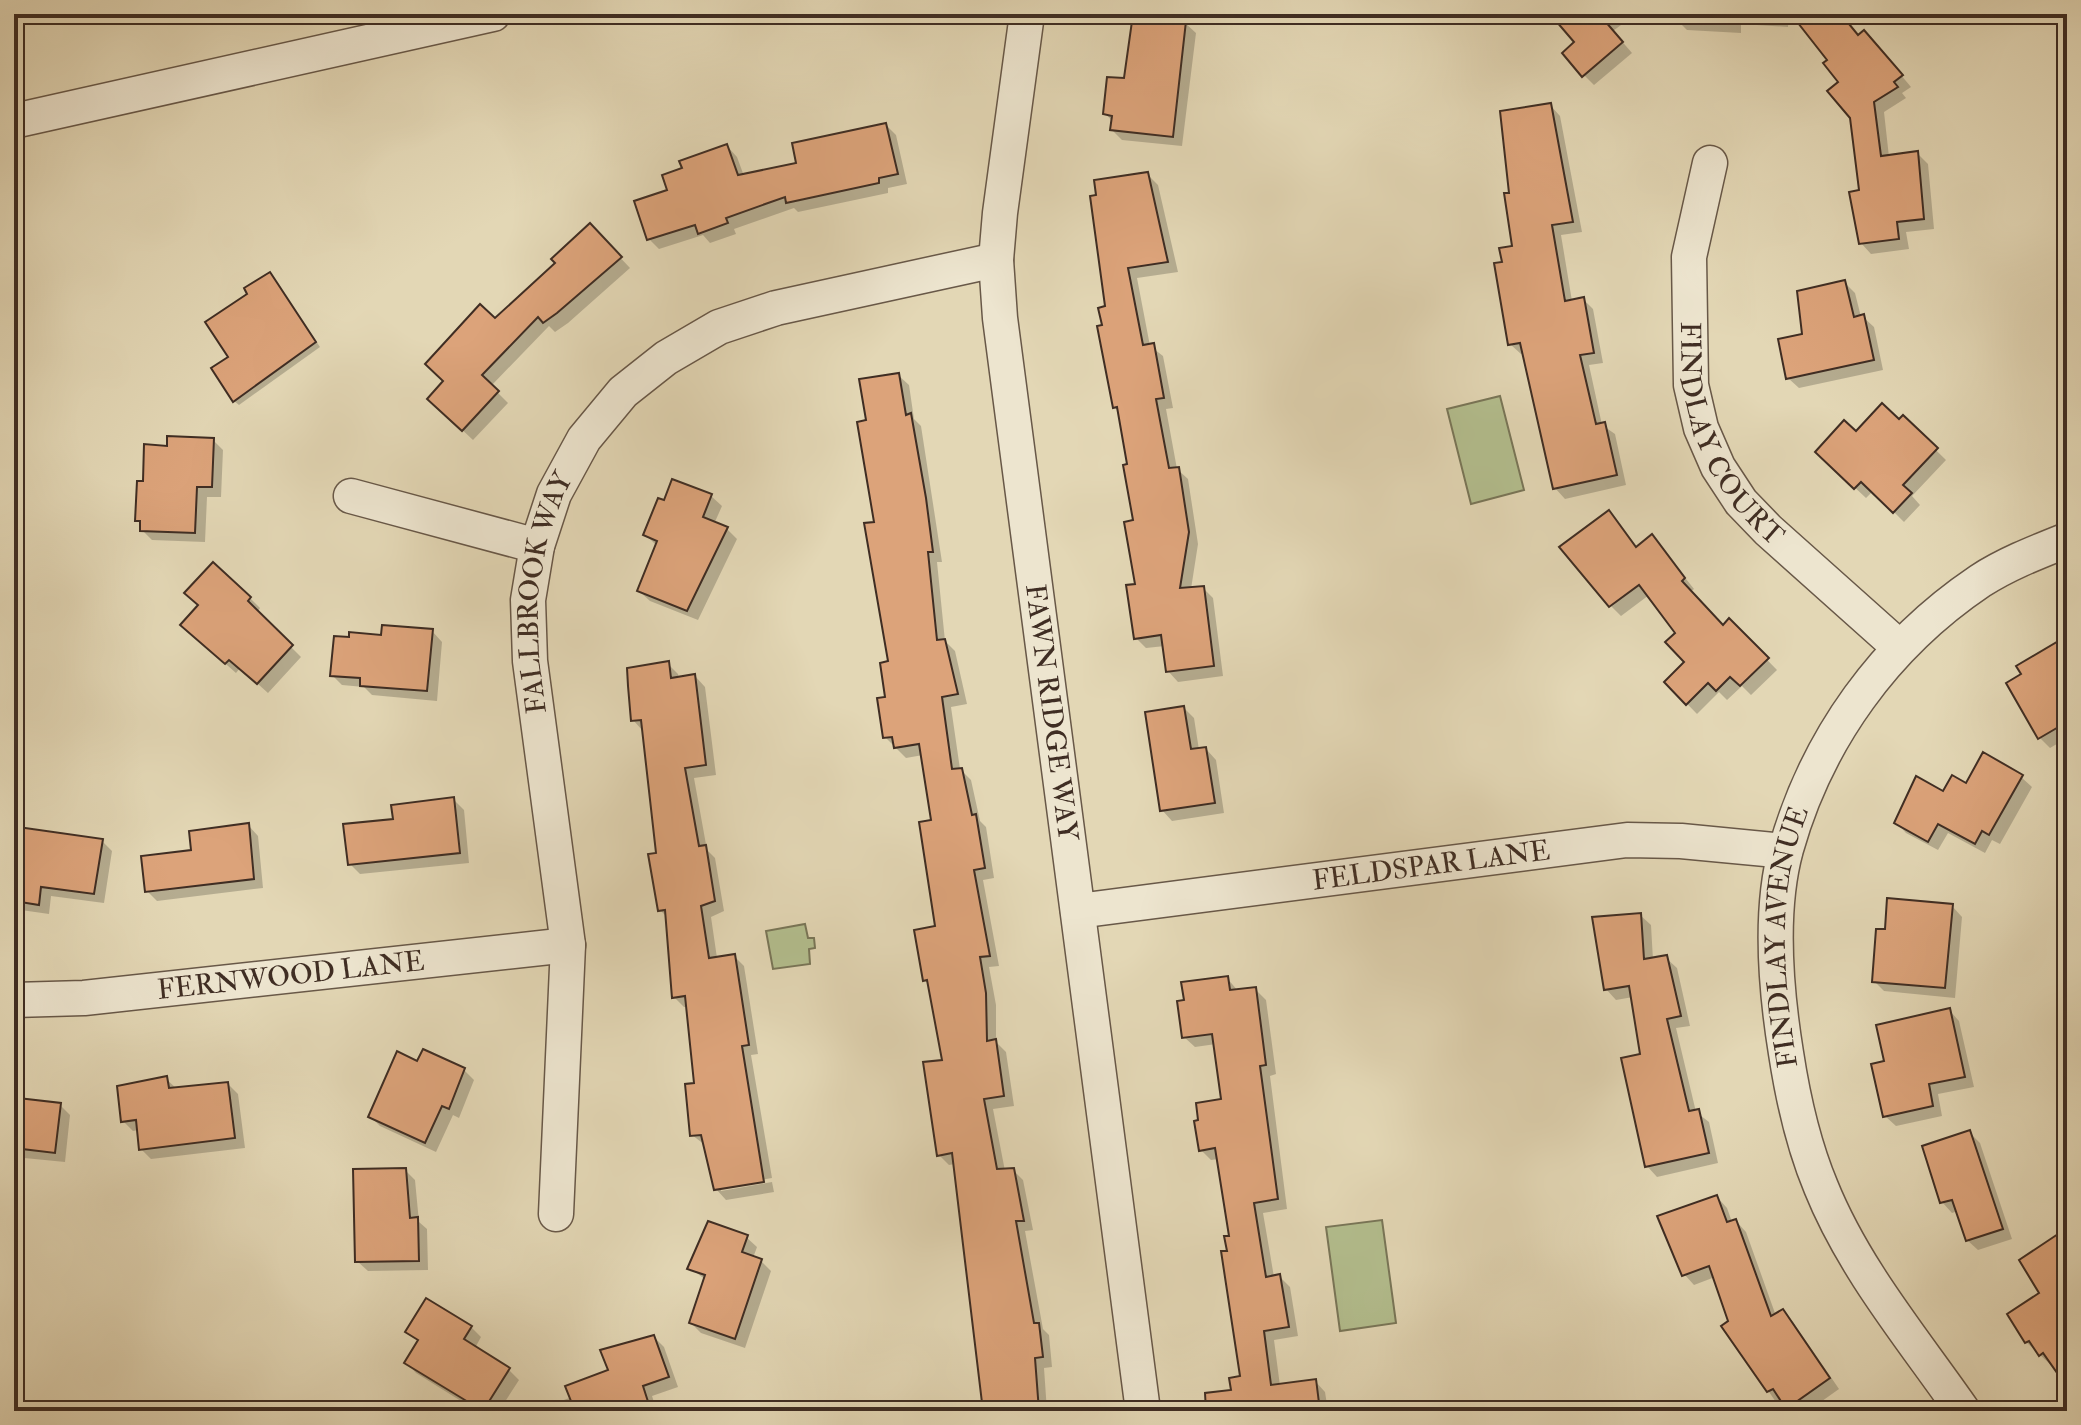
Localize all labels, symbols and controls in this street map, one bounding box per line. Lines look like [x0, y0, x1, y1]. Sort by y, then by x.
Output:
street label: FINDLAY COURT [1672, 321, 1791, 553]
street label: FALLBROOK WAY [511, 465, 581, 716]
street label: FAWN RIDGE WAY [1017, 582, 1086, 844]
street label: FINDLAY AVENUE [1758, 801, 1816, 1070]
street label: FELDSPAR LANE [1310, 833, 1552, 898]
street label: FERNWOOD LANE [155, 943, 426, 1007]

